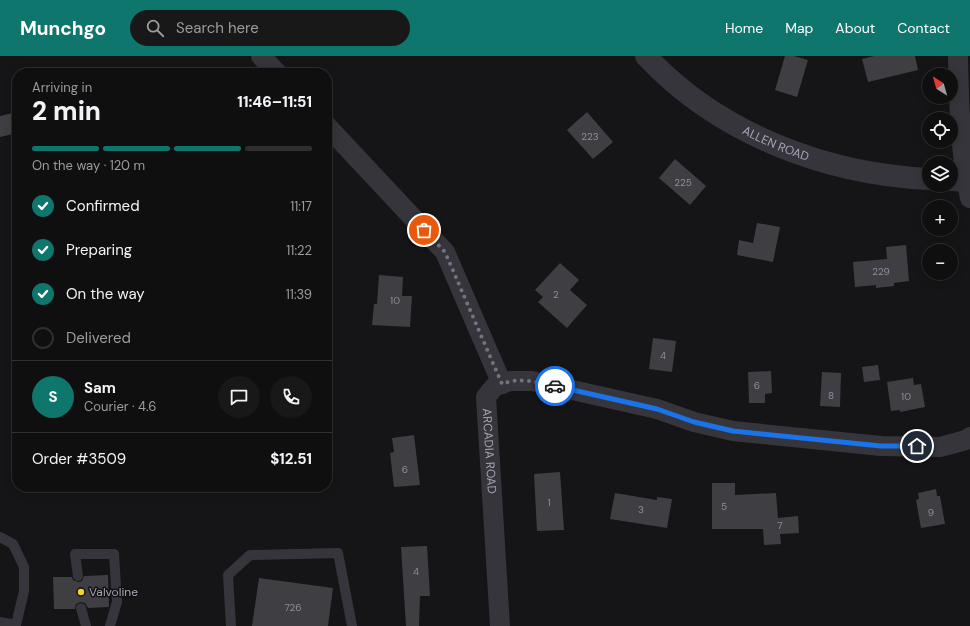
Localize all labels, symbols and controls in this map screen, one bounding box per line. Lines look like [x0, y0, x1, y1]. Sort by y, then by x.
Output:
search box [130, 10, 410, 46]
text: Munchgo [20, 16, 106, 41]
icon: search [144, 17, 166, 39]
text: Search here [176, 18, 259, 38]
text: Home [725, 19, 763, 37]
text: Map [785, 19, 813, 37]
text: About [835, 19, 875, 37]
text: Contact [897, 19, 950, 37]
north arrow [922, 68, 958, 104]
map controls [922, 68, 958, 280]
text: Arriving in [32, 79, 92, 96]
text: 11:46–11:51 [237, 92, 312, 112]
text: 2 min [32, 94, 101, 128]
button: locate [922, 112, 958, 148]
street label: ALLEN ROAD [740, 122, 811, 165]
house number: 223 [581, 130, 599, 143]
button: layers [922, 156, 958, 192]
text: On the way · 120 m [32, 157, 145, 174]
house number: 225 [674, 176, 692, 189]
icon: check [32, 195, 54, 217]
text: Confirmed [66, 196, 140, 216]
text: 11:17 [290, 198, 312, 215]
button: + [922, 200, 958, 236]
pin [407, 213, 441, 247]
icon: bag [413, 219, 435, 241]
icon: check [32, 239, 54, 261]
text: Preparing [66, 240, 132, 260]
text: 11:22 [286, 242, 312, 259]
button: − [922, 244, 958, 280]
house number: 229 [872, 265, 890, 278]
icon: check [32, 283, 54, 305]
text: On the way [66, 284, 145, 304]
text: 11:39 [286, 286, 312, 303]
house number: 2 [553, 288, 559, 301]
house number: 10 [390, 294, 400, 307]
text: Delivered [66, 328, 131, 348]
house number: 4 [660, 349, 666, 362]
courier [535, 366, 575, 406]
icon: car [544, 375, 566, 397]
button: chat [218, 376, 260, 418]
button: phone [270, 376, 312, 418]
text: Sam [84, 378, 116, 398]
house number: 6 [754, 379, 760, 392]
text: S [48, 387, 58, 407]
house number: 8 [828, 389, 834, 402]
house number: 10 [901, 390, 911, 403]
text: Courier · 4.6 [84, 398, 156, 415]
street label: ARCADIA ROAD [479, 408, 500, 494]
pin [900, 429, 934, 463]
icon: home [906, 435, 928, 457]
text: Order #3509 [32, 449, 126, 469]
text: $12.51 [270, 449, 312, 469]
house number: 6 [402, 463, 408, 476]
house number: 1 [547, 496, 551, 509]
house number: 5 [721, 500, 727, 513]
house number: 3 [638, 503, 644, 516]
house number: 9 [928, 506, 934, 519]
house number: 7 [777, 519, 783, 532]
house number: 4 [413, 565, 419, 578]
place label: Valvoline [89, 584, 138, 600]
marker: Valvoline [76, 587, 86, 597]
house number: 726 [284, 601, 302, 614]

